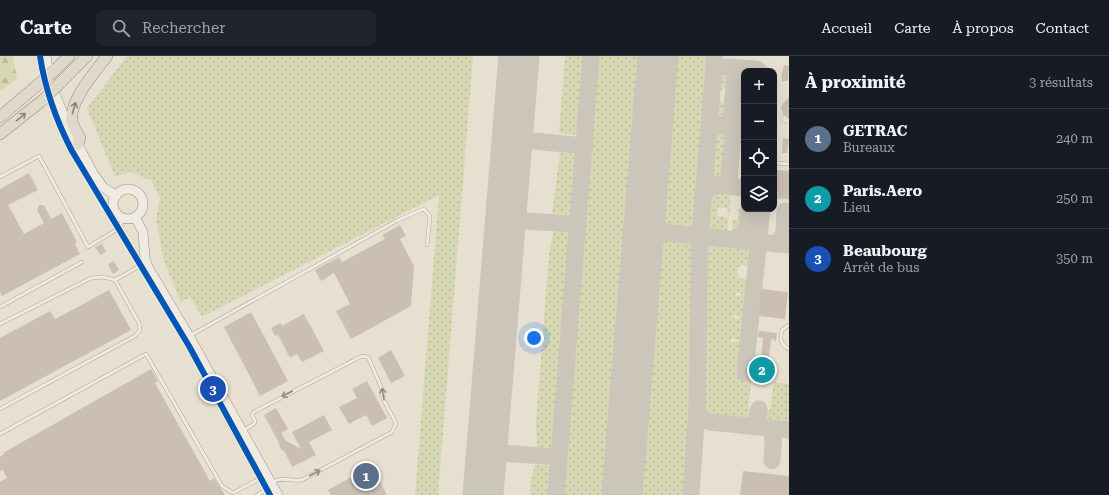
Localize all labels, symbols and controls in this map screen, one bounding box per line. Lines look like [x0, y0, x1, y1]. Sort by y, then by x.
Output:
search box [96, 10, 376, 46]
text: Carte [20, 16, 72, 39]
icon: search [110, 17, 132, 39]
text: Rechercher [142, 19, 225, 37]
text: Accueil [821, 20, 872, 36]
text: Carte [894, 20, 931, 36]
text: À propos [953, 20, 1014, 36]
text: Contact [1036, 20, 1089, 36]
map controls [741, 68, 777, 212]
button: + [741, 68, 777, 104]
text: À proximité [805, 72, 906, 92]
text: 3 résultats [1029, 75, 1093, 90]
one-way arrow [71, 101, 78, 114]
button: − [741, 104, 777, 140]
one-way arrow [16, 113, 27, 122]
text: GETRAC [843, 122, 907, 140]
text: 1 [814, 131, 822, 146]
text: 240 m [1056, 131, 1093, 146]
button: locate [741, 140, 777, 176]
text: Bureaux [843, 140, 895, 155]
button: layers [741, 176, 777, 212]
text: Paris.Aero [843, 182, 922, 200]
text: 2 [814, 191, 822, 206]
text: 250 m [1056, 191, 1093, 206]
text: Lieu [843, 200, 870, 215]
text: Beaubourg [843, 242, 927, 260]
text: 3 [814, 251, 822, 266]
text: 350 m [1056, 251, 1093, 266]
text: Arrêt de bus [843, 260, 919, 275]
your location [524, 328, 544, 348]
pin: 2 [749, 355, 775, 385]
pin: 3 [200, 374, 226, 404]
one-way arrow [379, 387, 387, 400]
one-way arrow [281, 391, 293, 399]
pin: 1 [353, 461, 379, 491]
one-way arrow [309, 469, 321, 476]

